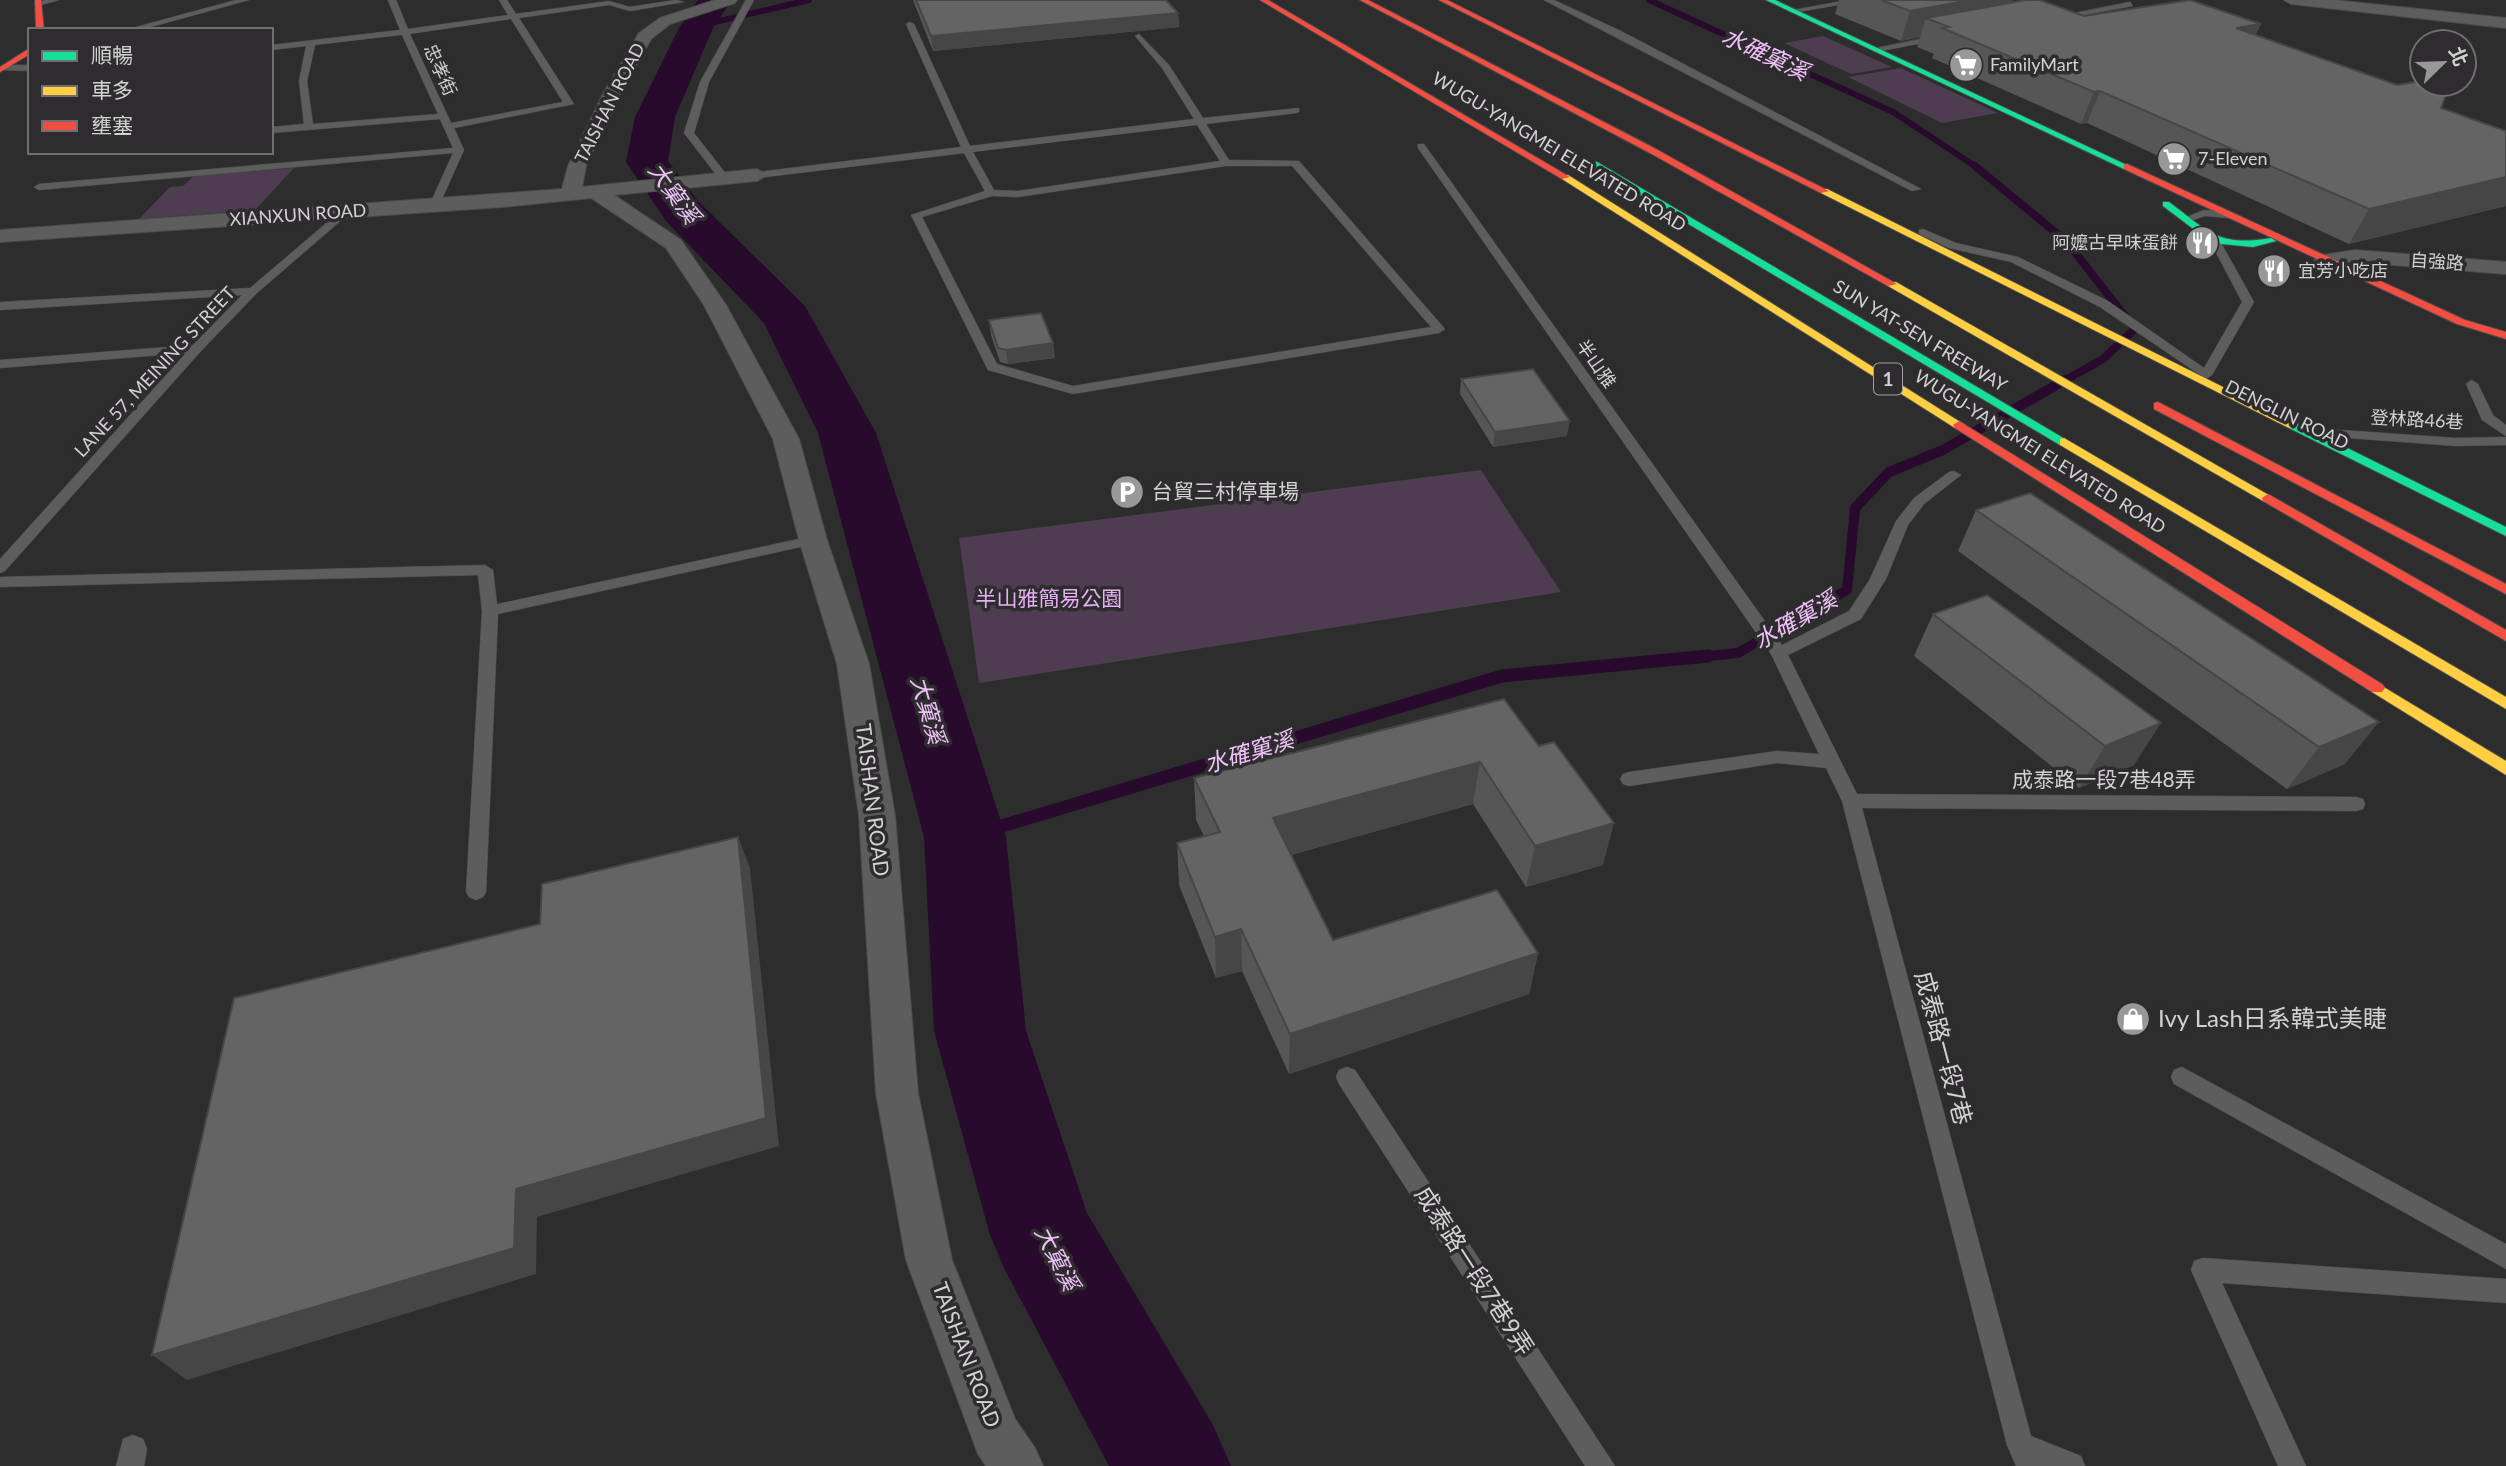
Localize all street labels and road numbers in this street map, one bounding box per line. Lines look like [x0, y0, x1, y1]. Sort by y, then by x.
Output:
street label: TAISHAN ROAD [569, 39, 649, 166]
street label: 忠孝街 [420, 40, 462, 99]
street label: WUGU-YANGMEI ELEVATED ROAD [1429, 66, 1690, 236]
street label: XIANXUN ROAD [229, 198, 367, 230]
street label: 自強路 [2409, 248, 2465, 274]
street label: SUN YAT-SEN FREEWAY [1830, 275, 2012, 396]
street label: LANE 57, MEINING STREET [69, 281, 239, 461]
street label: 半山雅 [1572, 335, 1621, 392]
road number: 1 [1874, 364, 1902, 394]
street label: WUGU-YANGMEI ELEVATED ROAD [1911, 364, 2170, 538]
street label: DENGLIN ROAD [2222, 375, 2353, 454]
street label: 登林路46巷 [2370, 406, 2464, 432]
street label: TAISHAN ROAD [852, 722, 895, 878]
street label: 成泰路一段7巷48弄 [2012, 766, 2196, 791]
street label: 成泰路一段7巷 [1910, 968, 1979, 1128]
street label: 成泰路一段7巷9弄 [1410, 1180, 1541, 1360]
street label: TAISHAN ROAD [928, 1278, 1007, 1431]

